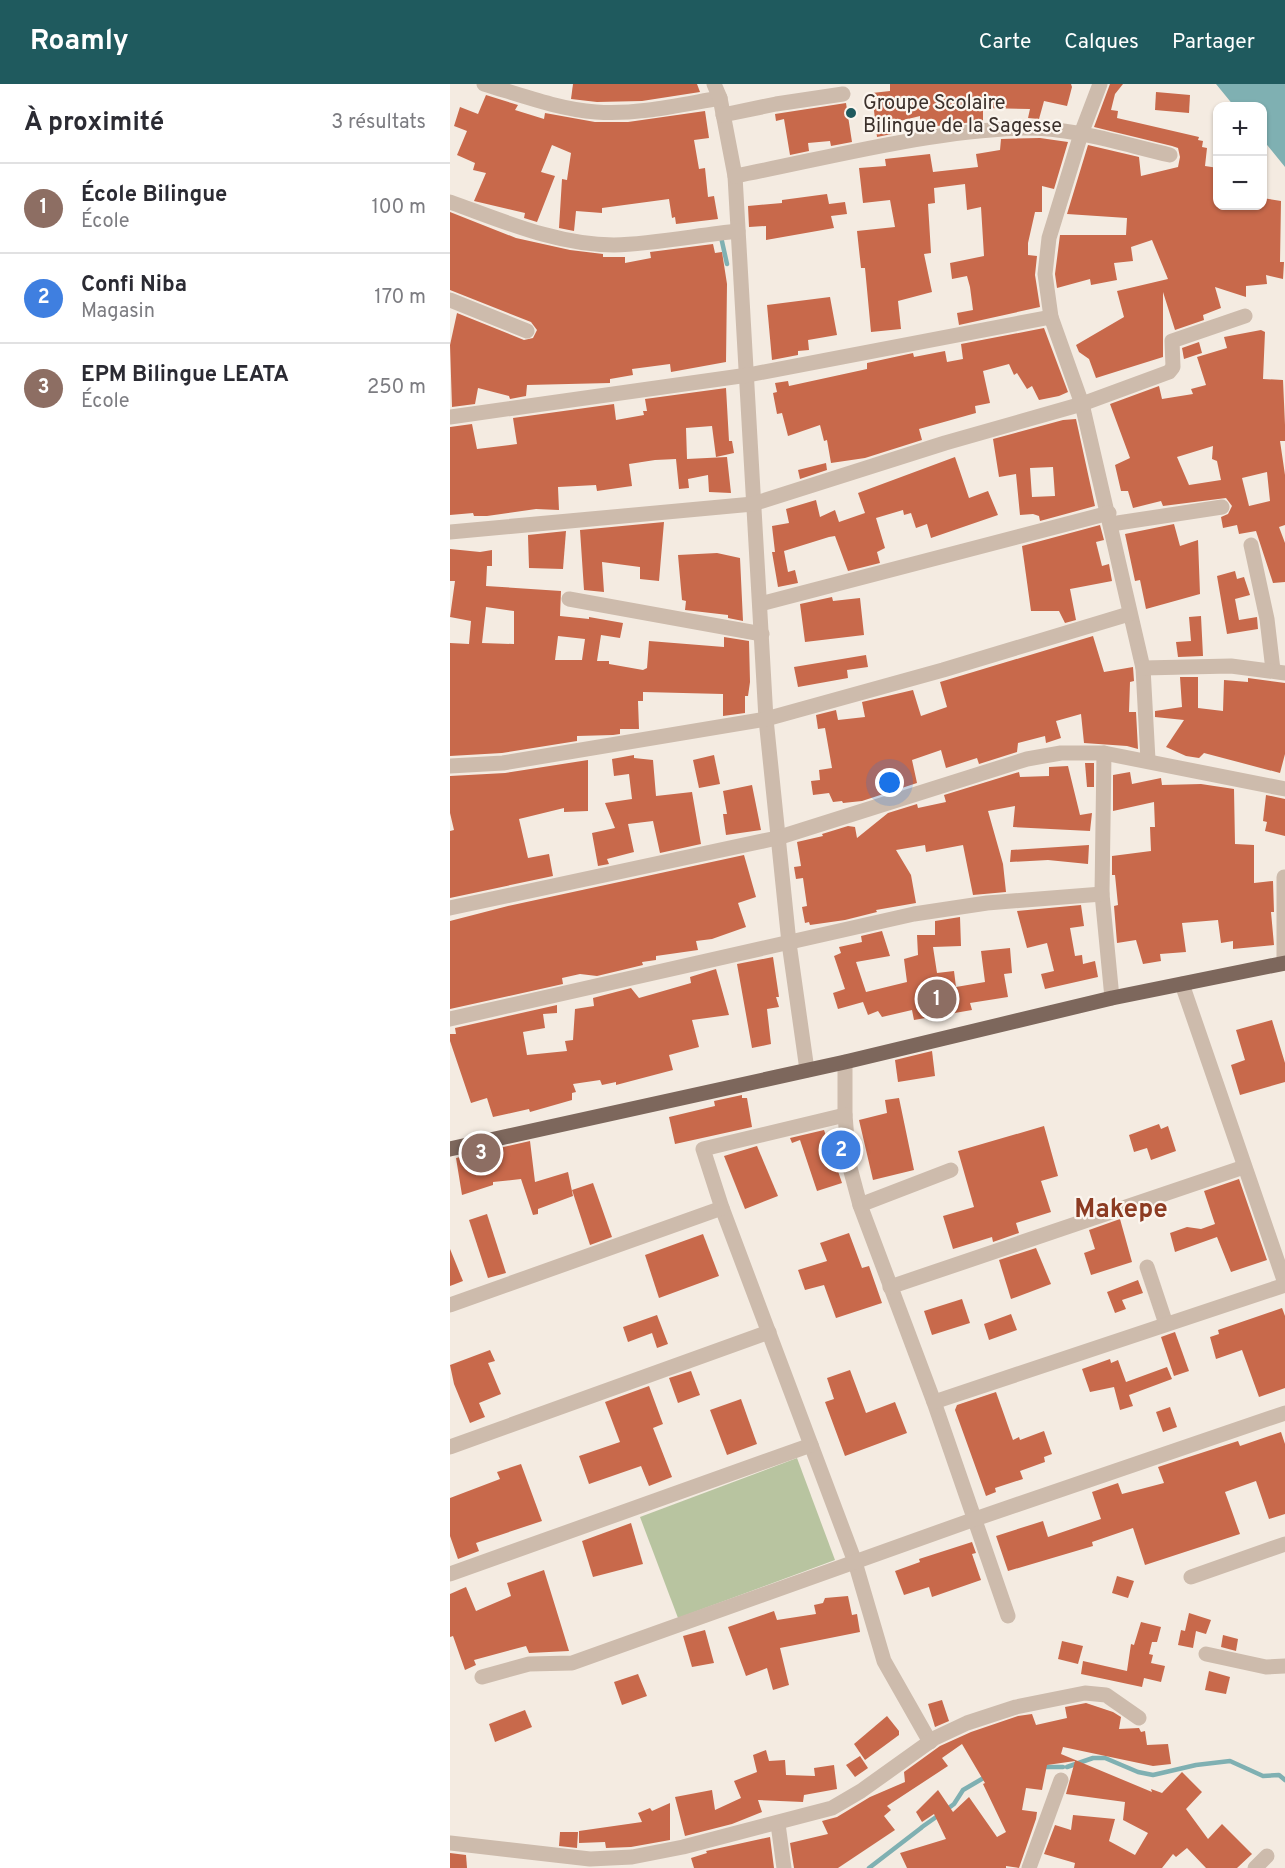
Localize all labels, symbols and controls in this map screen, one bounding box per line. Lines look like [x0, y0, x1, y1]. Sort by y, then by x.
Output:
text: Roamly [30, 24, 129, 60]
text: Carte [979, 29, 1031, 56]
text: Calques [1064, 29, 1139, 56]
text: Partager [1172, 29, 1255, 56]
place label: Groupe Scolaire Bilingue de la Sagesse [863, 91, 1062, 140]
map controls [1213, 102, 1267, 210]
button: + [1213, 102, 1267, 156]
marker: Groupe Scolaire Bilingue de la Sagesse [844, 106, 858, 120]
text: À proximité [24, 107, 164, 140]
text: 3 résultats [331, 110, 426, 136]
button: − [1213, 156, 1267, 210]
text: École Bilingue [81, 182, 227, 209]
text: 1 [40, 195, 48, 221]
text: 100 m [371, 195, 426, 221]
text: École [81, 209, 130, 235]
text: Confi Niba [81, 272, 187, 299]
text: 2 [37, 285, 50, 311]
text: 170 m [374, 285, 426, 311]
text: Magasin [81, 299, 155, 325]
text: EPM Bilingue LEATA [81, 362, 289, 389]
text: 3 [38, 375, 50, 401]
text: 250 m [367, 375, 426, 401]
text: École [81, 389, 130, 415]
your location [875, 768, 904, 797]
pin: 1 [918, 976, 956, 1022]
pin: 2 [822, 1128, 860, 1172]
pin: 3 [462, 1130, 501, 1176]
district label: Makepe [1074, 1194, 1168, 1227]

